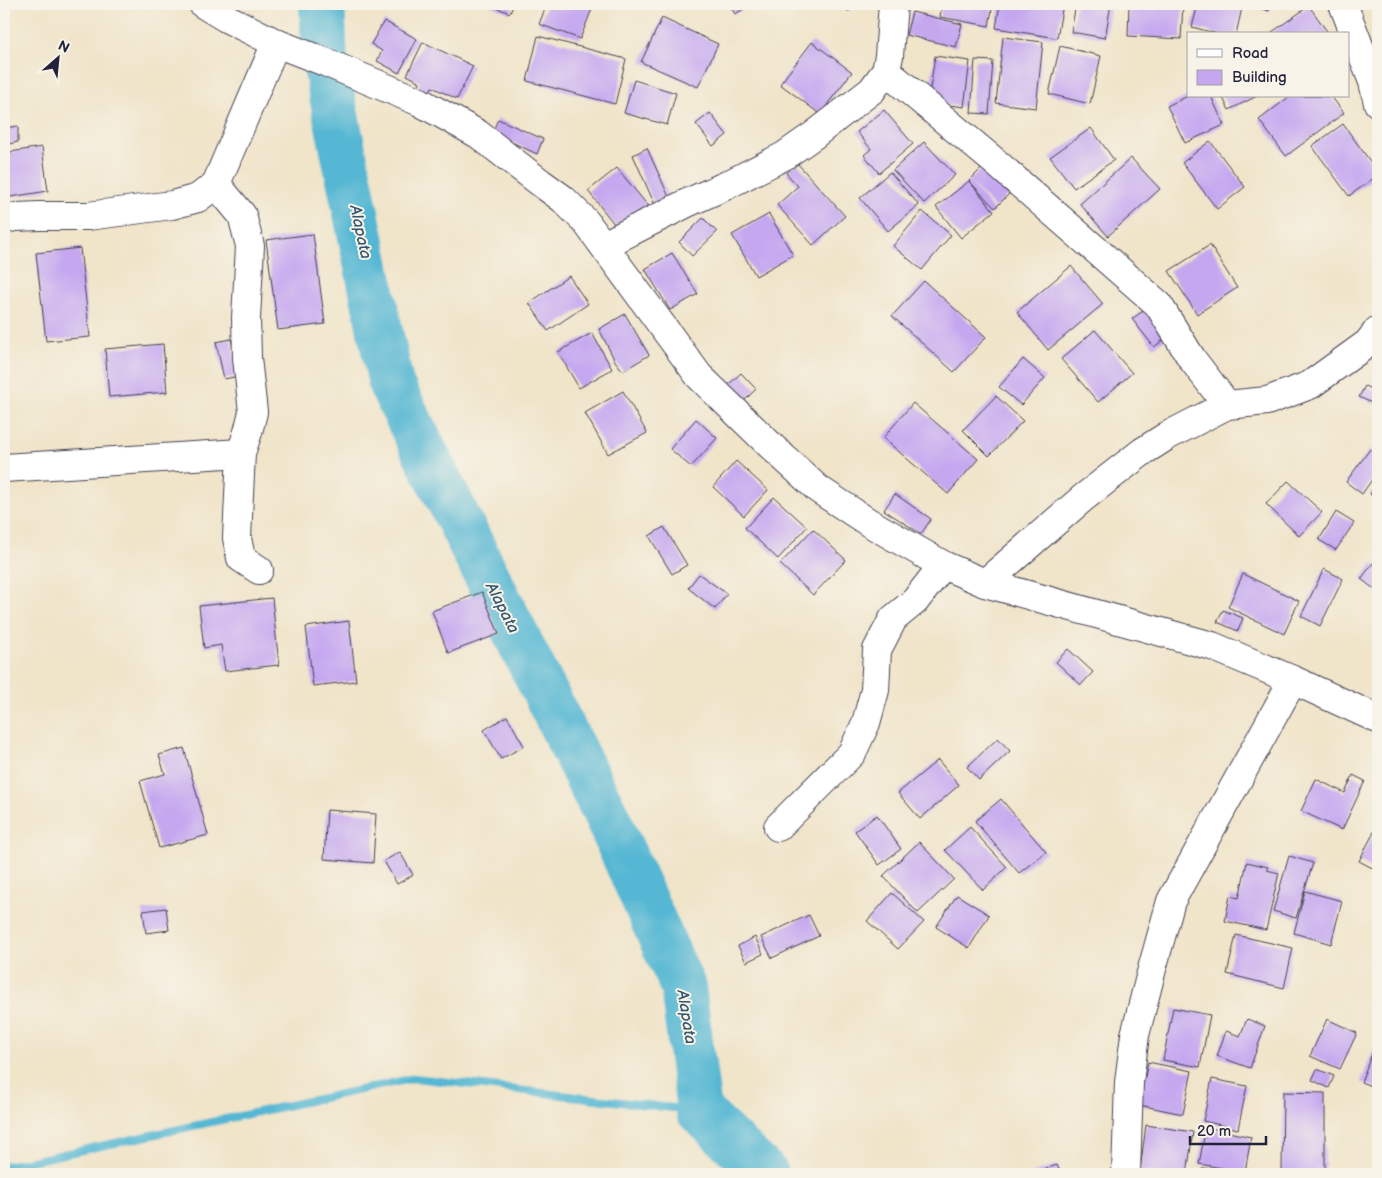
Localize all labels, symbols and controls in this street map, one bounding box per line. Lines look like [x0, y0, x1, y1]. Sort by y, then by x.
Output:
north arrow [32, 32, 82, 82]
legend [1187, 32, 1350, 98]
text: N [55, 37, 72, 57]
text: Road [1232, 44, 1268, 63]
text: Building [1232, 68, 1287, 87]
water label: Alapata [345, 202, 375, 261]
water label: Alapata [481, 579, 523, 637]
water label: Alapata [672, 988, 700, 1045]
scale bar [1190, 1113, 1266, 1145]
text: 20 m [1197, 1122, 1231, 1141]

